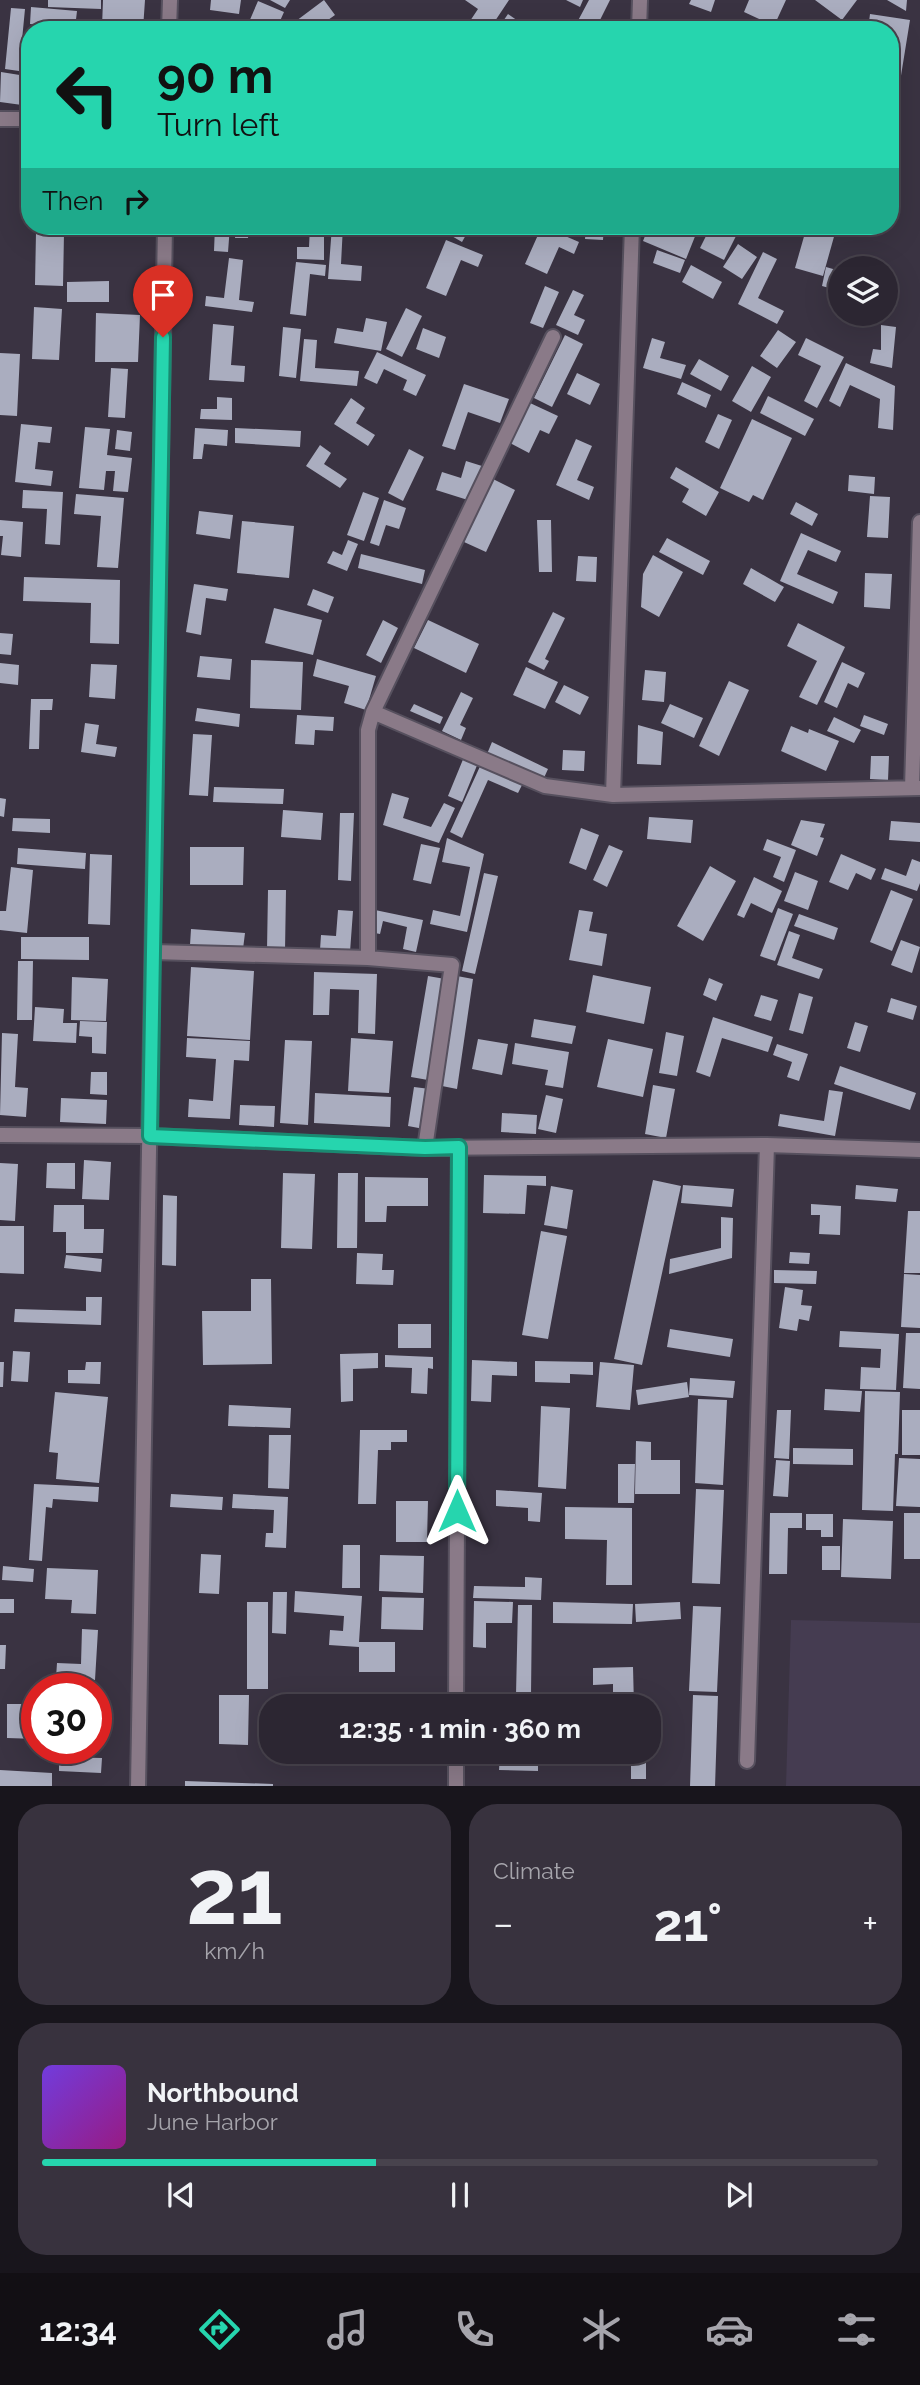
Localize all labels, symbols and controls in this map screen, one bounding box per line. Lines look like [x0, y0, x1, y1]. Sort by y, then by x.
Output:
text: 90 m [157, 47, 273, 104]
icon: left [42, 49, 133, 140]
text: Turn left [157, 106, 279, 143]
icon: right [117, 182, 155, 220]
text: Then [42, 186, 103, 216]
map controls [828, 256, 898, 326]
button: layers [828, 256, 898, 326]
pin [133, 265, 193, 337]
icon: arrive [144, 276, 182, 314]
position arrow [420, 1474, 494, 1548]
speed limit sign: 30 [21, 1673, 112, 1764]
text: 12:35 · 1 min · 360 m [339, 1714, 581, 1744]
text: 21 [186, 1838, 283, 1945]
text: Climate [493, 1857, 575, 1884]
text: 21° [654, 1892, 722, 1953]
text: − [493, 1901, 513, 1946]
text: + [862, 1901, 878, 1946]
text: km/h [204, 1937, 265, 1964]
text: Northbound [147, 2078, 299, 2108]
text: June Harbor [147, 2108, 278, 2135]
icon: previous [162, 2176, 200, 2214]
icon: pause [441, 2176, 479, 2214]
icon: next [720, 2176, 758, 2214]
icon: directions [195, 2305, 244, 2354]
icon: music [323, 2305, 372, 2354]
icon: phone [450, 2305, 499, 2354]
icon: climate [577, 2305, 626, 2354]
icon: car [705, 2305, 754, 2354]
icon: filters [832, 2305, 881, 2354]
text: 12:34 [39, 2311, 117, 2348]

